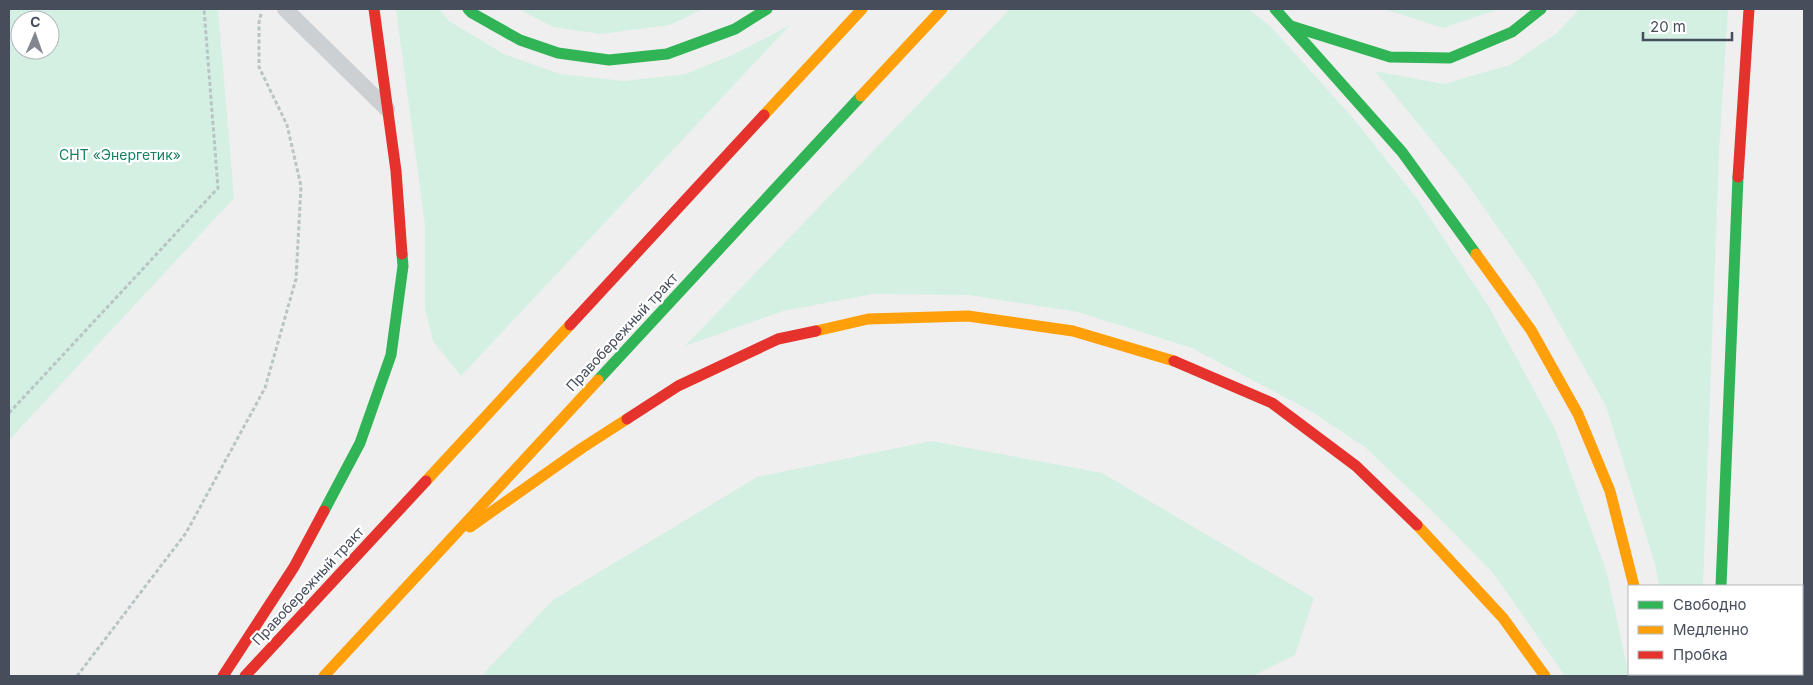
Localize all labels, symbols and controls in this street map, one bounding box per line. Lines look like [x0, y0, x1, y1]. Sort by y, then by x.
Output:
north arrow [10, 10, 60, 60]
scale bar [1643, 10, 1732, 42]
text: С [30, 13, 41, 30]
text: 20 m [1650, 17, 1686, 36]
park label: СНТ «Энергетик» [59, 146, 181, 163]
street label: Правобережный тракт [562, 269, 681, 394]
street label: Правобережный тракт [248, 523, 367, 648]
legend [1628, 585, 1803, 675]
text: Свободно [1673, 595, 1747, 614]
text: Медленно [1673, 620, 1749, 639]
text: Пробка [1673, 645, 1728, 664]

